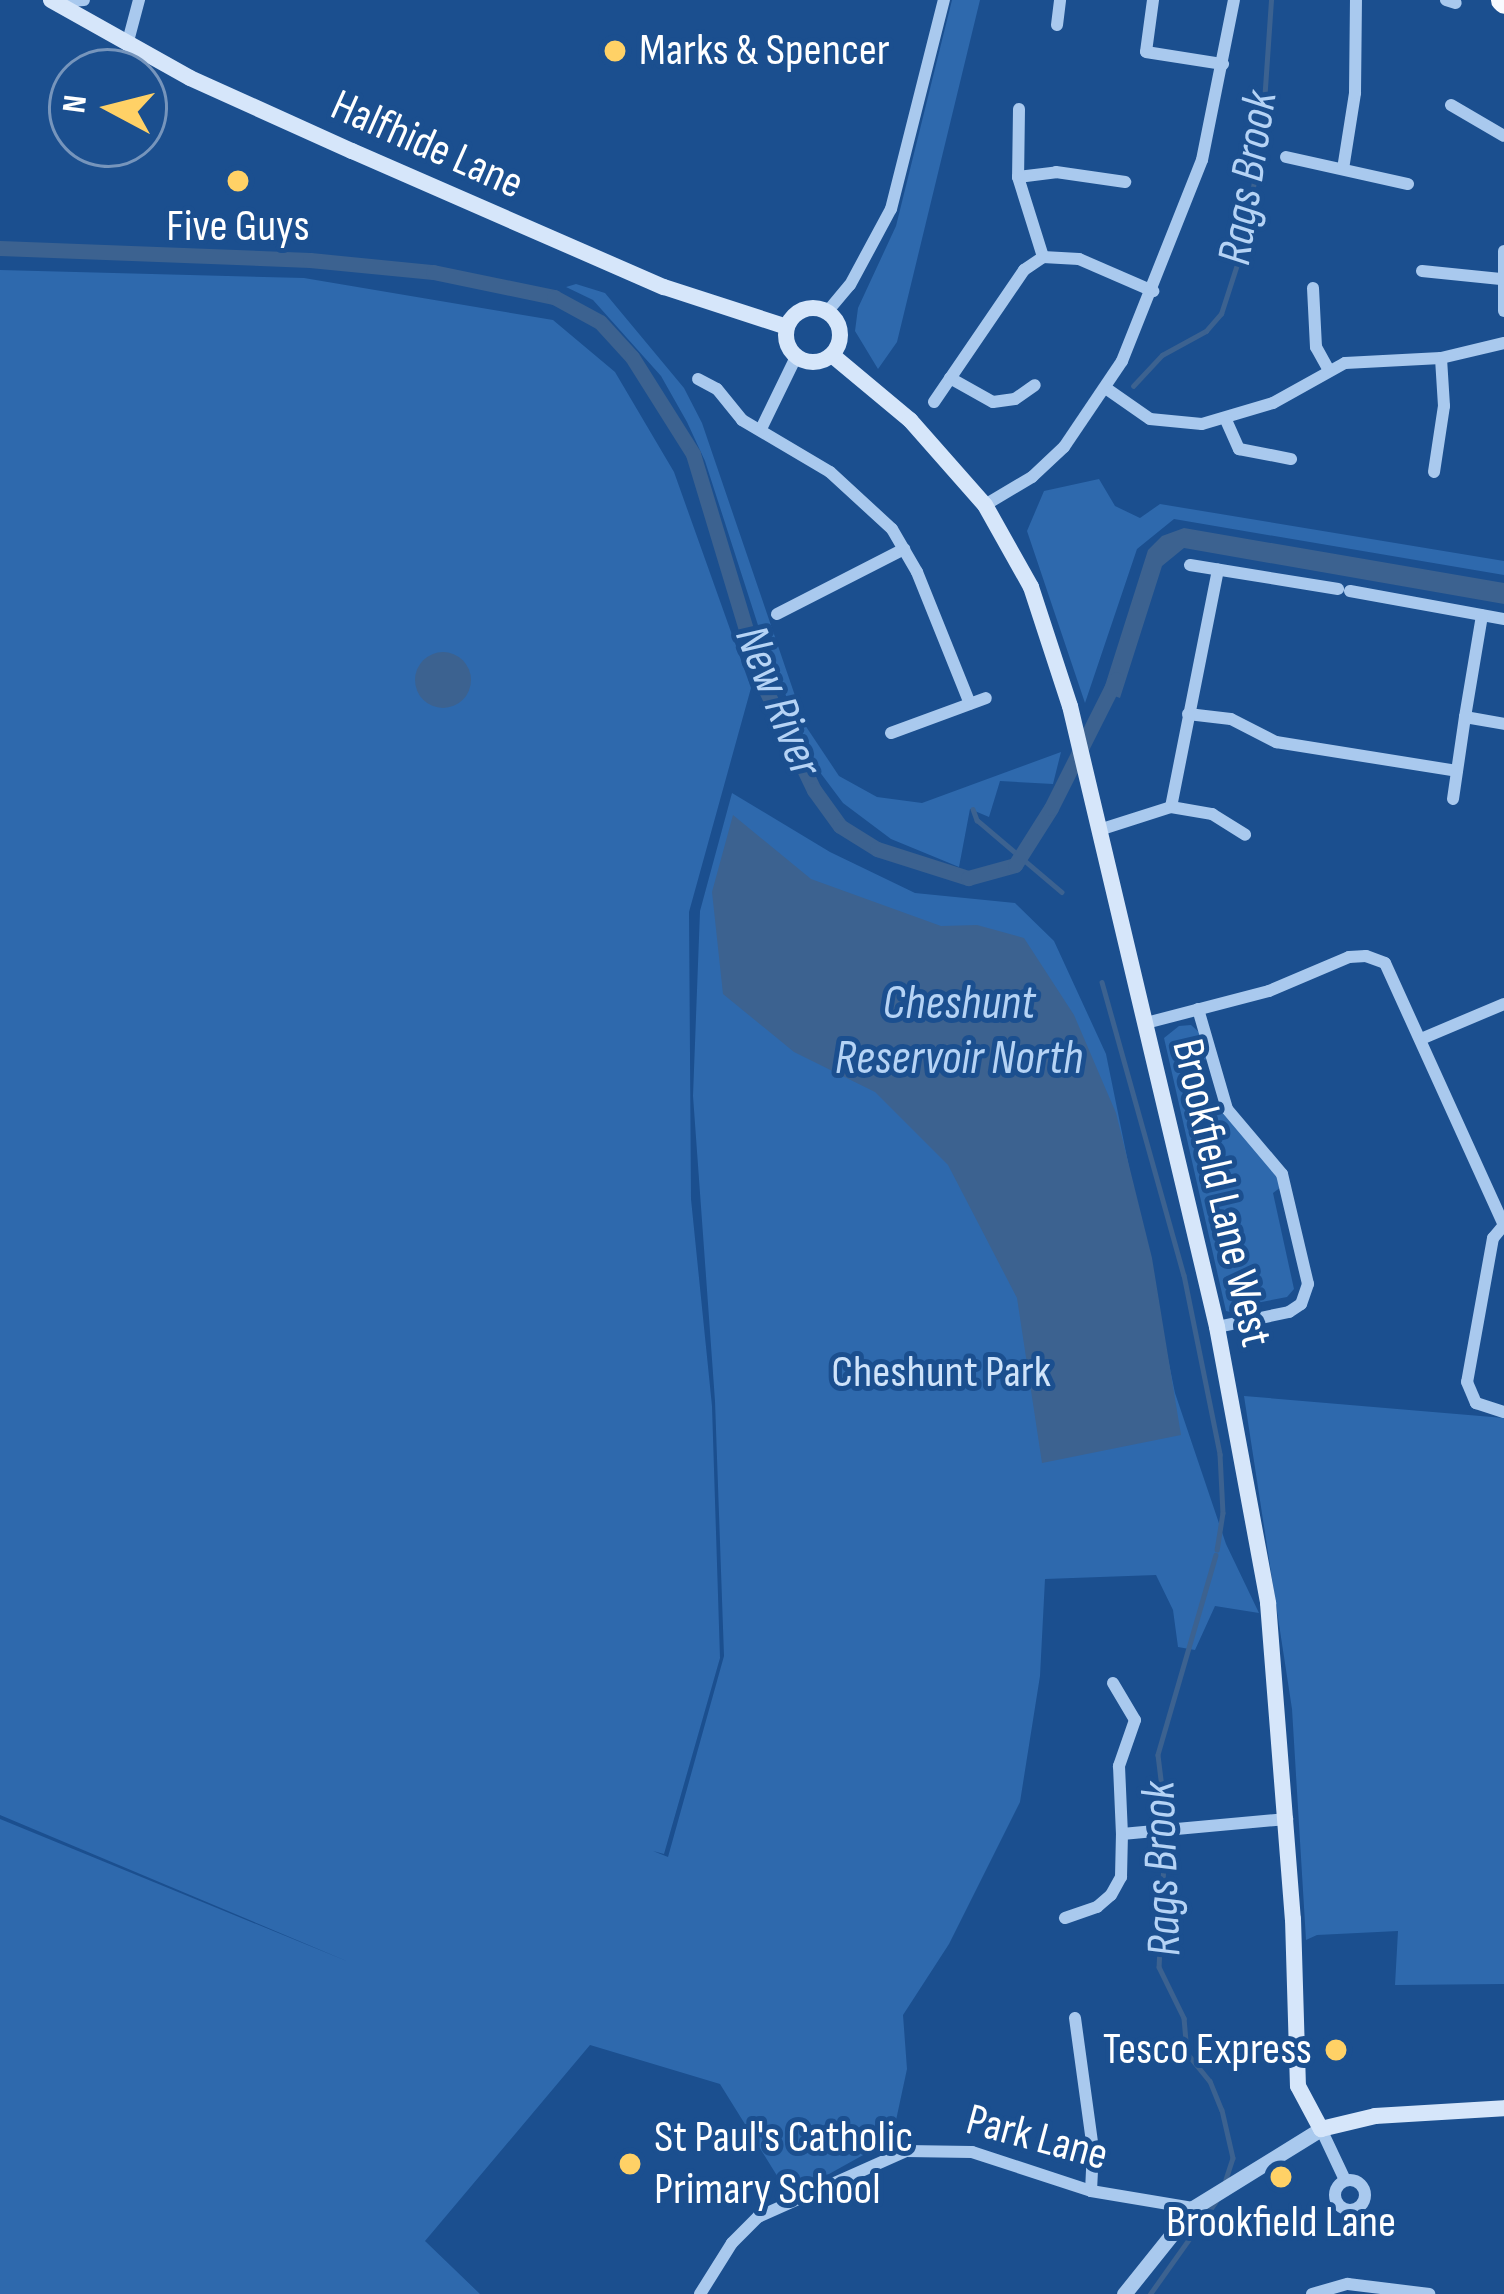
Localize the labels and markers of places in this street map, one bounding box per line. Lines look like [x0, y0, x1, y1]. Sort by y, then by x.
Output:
place label: Marks & Spencer [639, 24, 890, 78]
marker: Marks & Spencer [602, 38, 628, 64]
marker: Five Guys [225, 168, 251, 194]
place label: Five Guys [166, 200, 310, 254]
place label: Tesco Express [1103, 2023, 1312, 2077]
marker: Tesco Express [1323, 2037, 1349, 2063]
place label: St Paul's Catholic Primary School [654, 2111, 913, 2217]
marker: St Paul's Catholic Primary School [617, 2151, 643, 2177]
marker: Brookfield Lane [1268, 2164, 1294, 2190]
place label: Brookfield Lane [1166, 2196, 1396, 2250]

